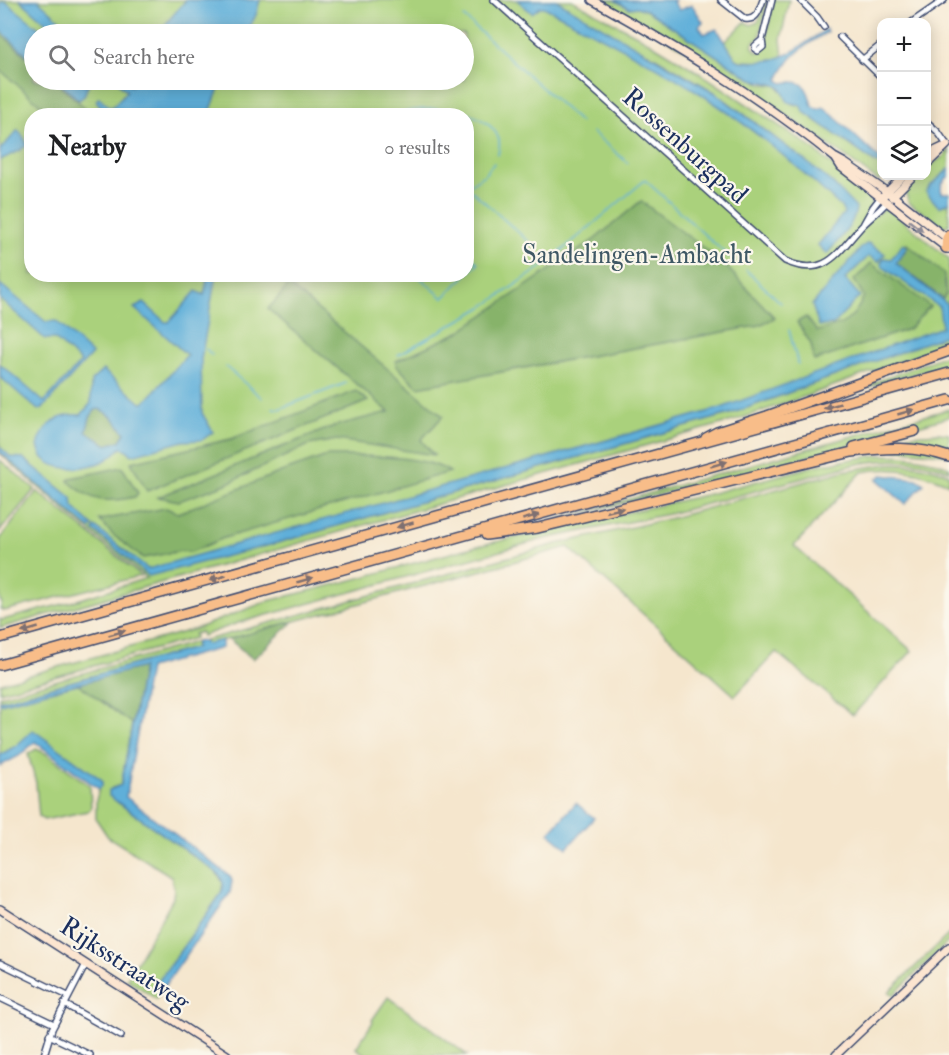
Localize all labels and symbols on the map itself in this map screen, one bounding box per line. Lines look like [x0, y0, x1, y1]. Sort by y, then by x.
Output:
street label: Rossenburgpad [615, 81, 755, 212]
one-way arrow [908, 219, 924, 232]
park label: Sandelingen-Ambacht [522, 239, 752, 271]
one-way arrow [823, 402, 841, 411]
one-way arrow [897, 406, 915, 416]
one-way arrow [710, 459, 728, 468]
one-way arrow [606, 505, 624, 515]
one-way arrow [522, 512, 540, 521]
one-way arrow [396, 521, 414, 530]
one-way arrow [208, 574, 226, 583]
one-way arrow [296, 575, 314, 584]
one-way arrow [21, 626, 39, 635]
one-way arrow [108, 627, 126, 637]
street label: Rijksstraatweg [54, 910, 197, 1019]

